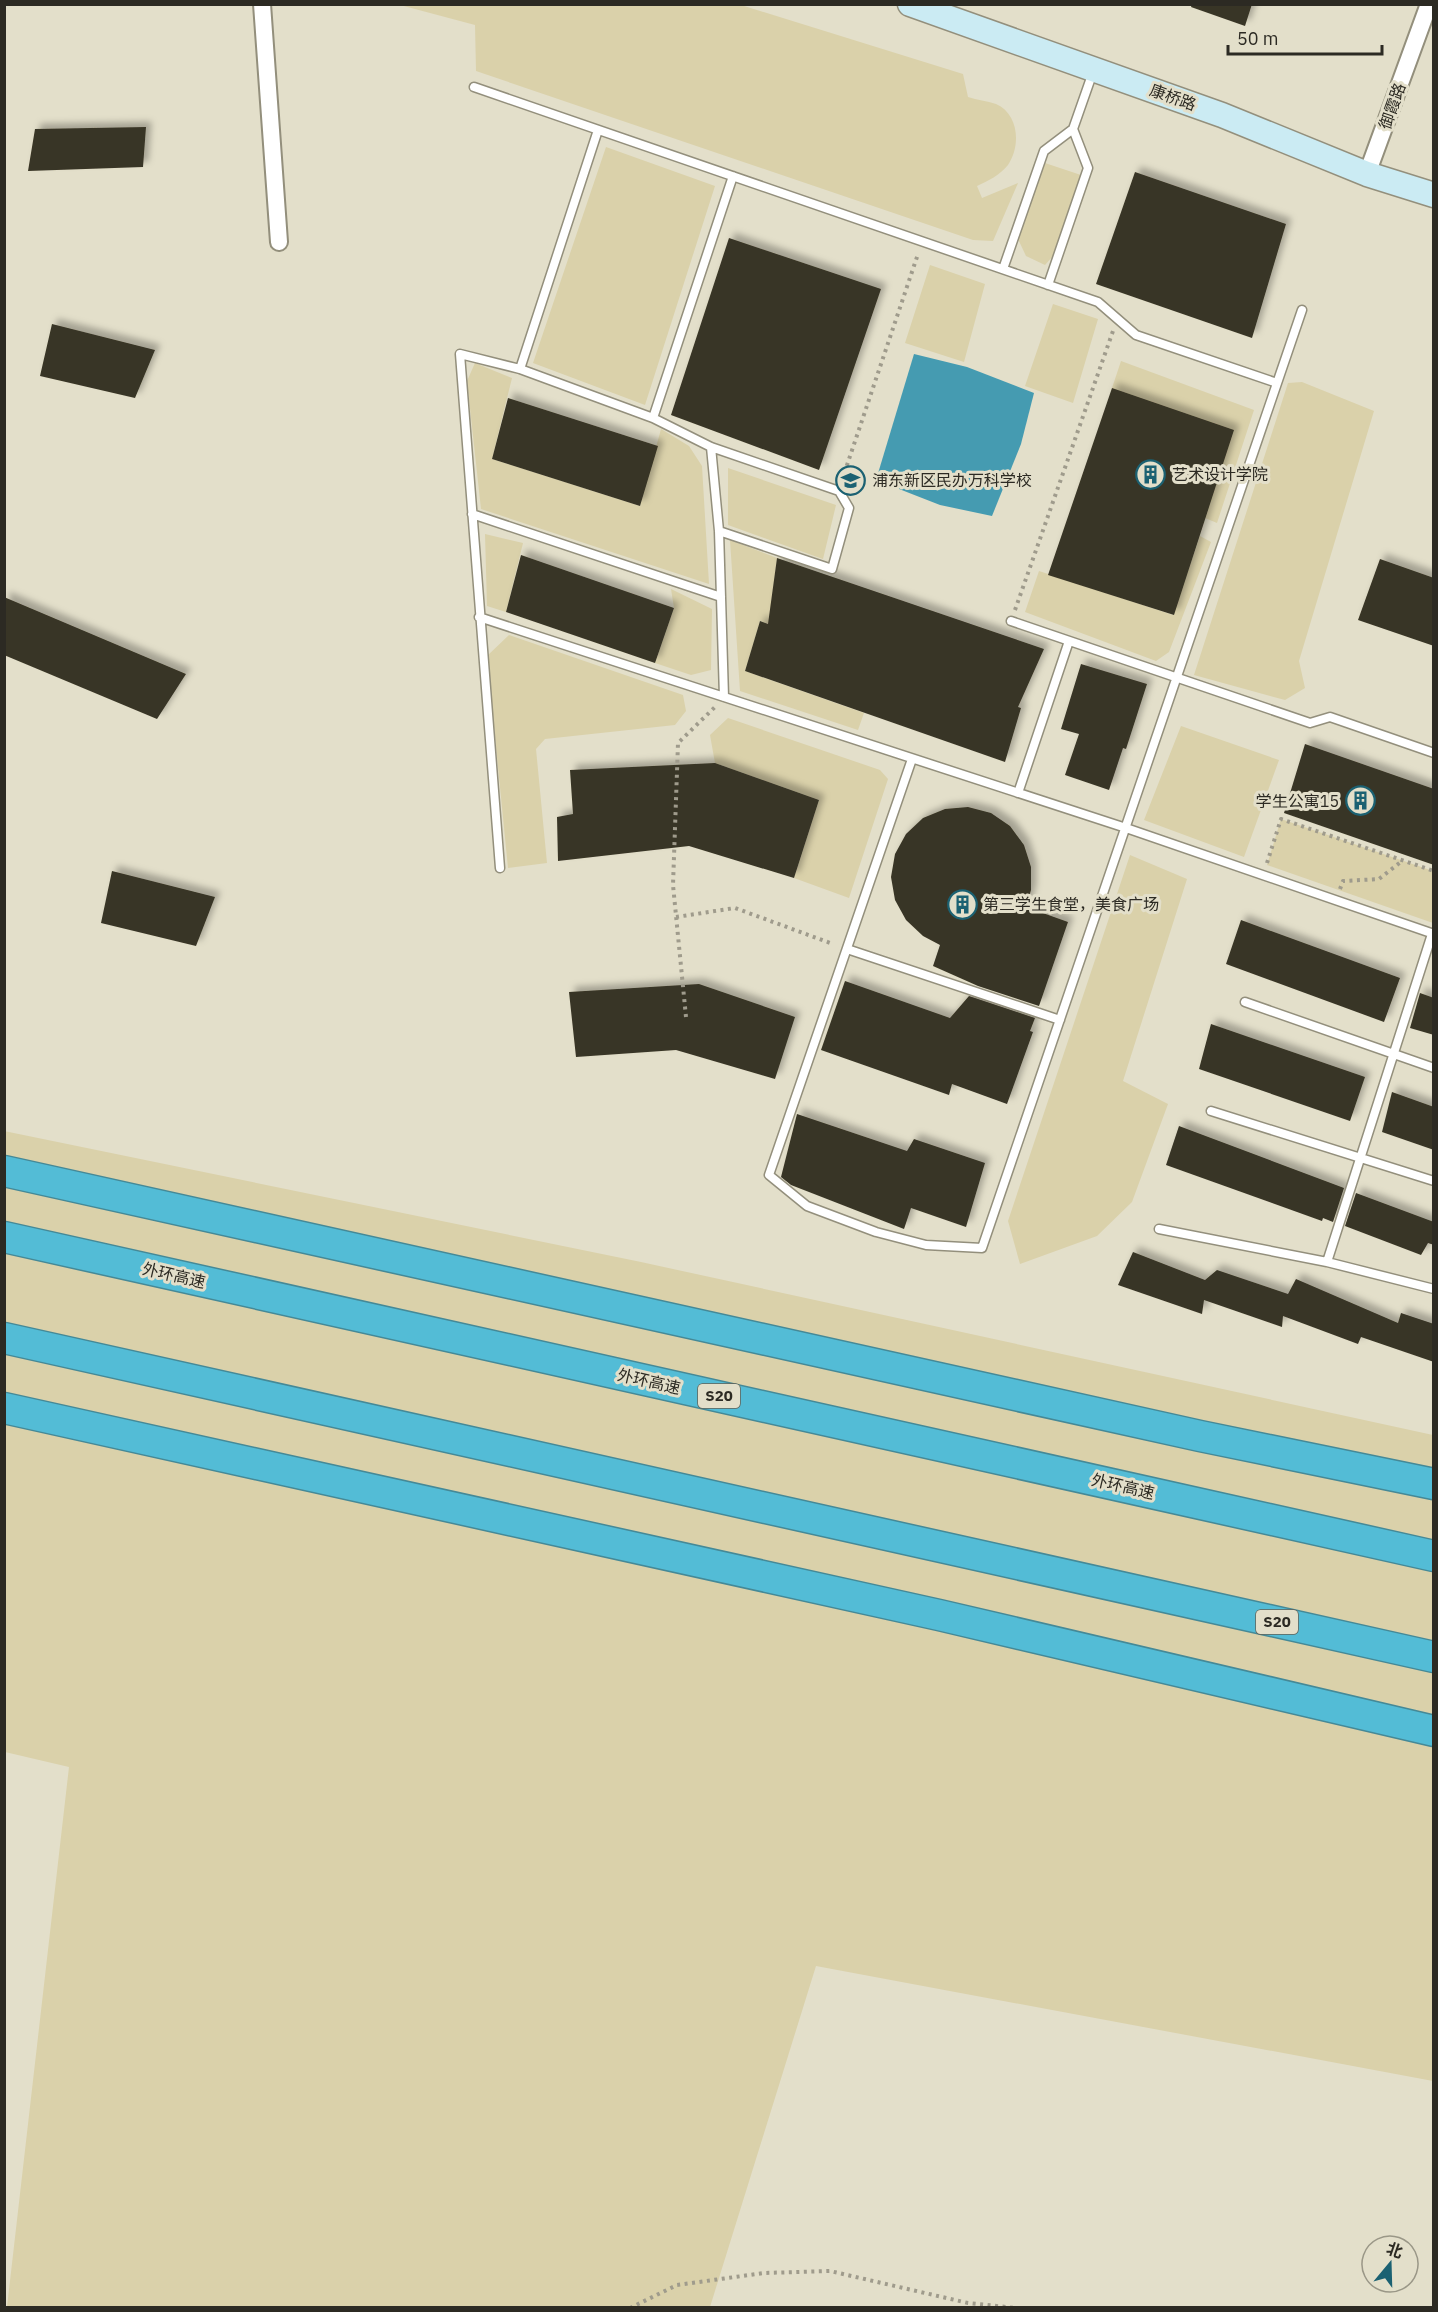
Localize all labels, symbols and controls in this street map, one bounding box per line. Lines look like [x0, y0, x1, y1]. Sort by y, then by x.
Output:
scale bar [1228, 18, 1382, 56]
text: 50 m [1237, 27, 1279, 50]
street label: 康桥路 [1147, 79, 1199, 115]
street label: 御霞路 [1374, 80, 1410, 132]
building icon: 艺术设计学院 [1135, 458, 1167, 490]
school or university icon: 浦东新区民办万科学校 [835, 464, 867, 496]
place label: 艺术设计学院 [1172, 464, 1268, 484]
place label: 浦东新区民办万科学校 [872, 470, 1032, 490]
building icon: 学生公寓15 [1344, 785, 1376, 817]
place label: 学生公寓15 [1256, 791, 1339, 811]
building icon: 第三学生食堂，美食广场 [946, 888, 978, 920]
place label: 第三学生食堂，美食广场 [983, 894, 1159, 914]
street label: 外环高速 [141, 1258, 207, 1292]
street label: 外环高速 [616, 1364, 682, 1398]
road number: S20 [698, 1384, 740, 1408]
street label: 外环高速 [1090, 1469, 1156, 1503]
road number: S20 [1256, 1610, 1298, 1634]
north arrow [1360, 2234, 1420, 2294]
text: 北 [1384, 2238, 1406, 2262]

